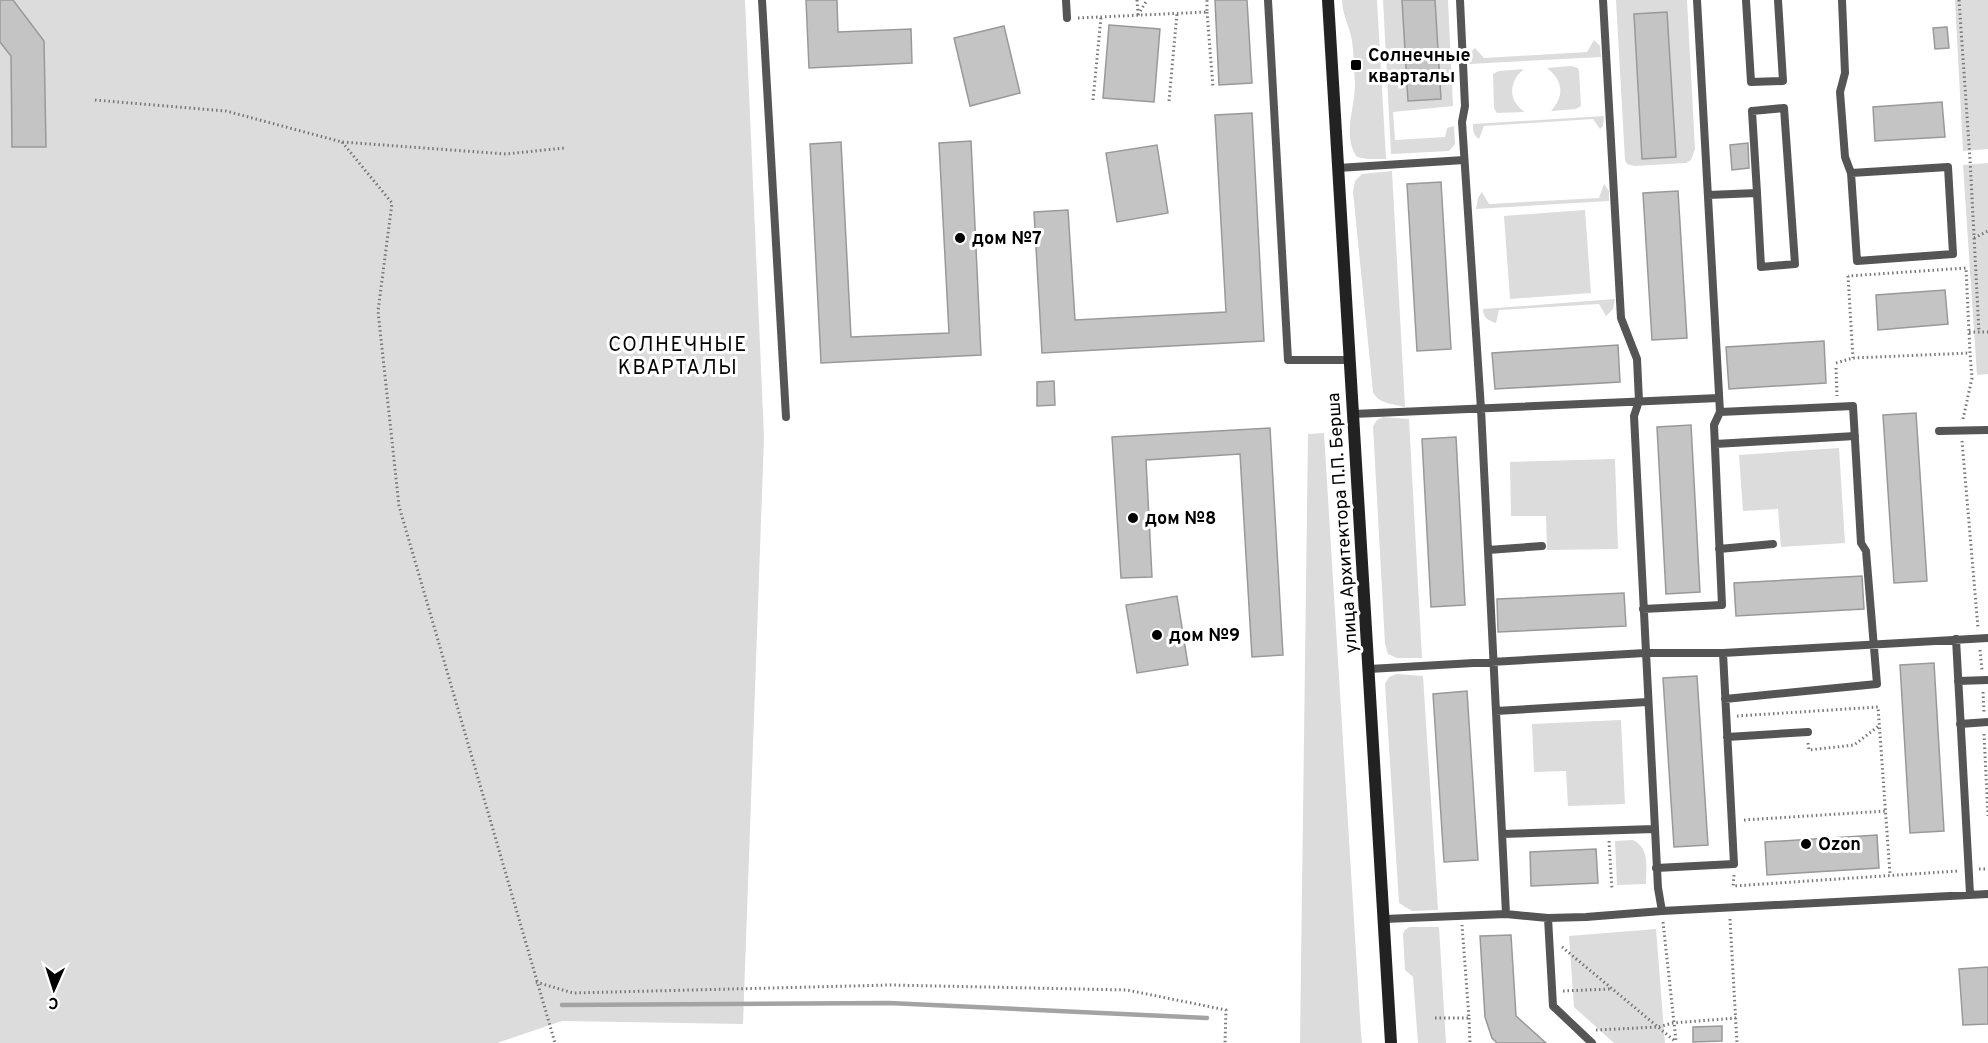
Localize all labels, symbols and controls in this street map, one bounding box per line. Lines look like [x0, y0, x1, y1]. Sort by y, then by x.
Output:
place label: Солнечные кварталы [1368, 45, 1470, 89]
marker: Солнечные кварталы [1349, 58, 1363, 72]
place label: дом №7 [972, 228, 1042, 251]
marker: дом №7 [953, 231, 967, 245]
district label: СОЛНЕЧНЫЕ КВАРТАЛЫ [608, 333, 748, 382]
street label: улица Архитектора П.П. Берша [1323, 392, 1364, 654]
place label: дом №8 [1145, 508, 1216, 531]
marker: дом №8 [1126, 511, 1140, 525]
place label: дом №9 [1169, 625, 1240, 648]
marker: дом №9 [1150, 628, 1164, 642]
place label: Ozon [1818, 834, 1861, 857]
marker: Ozon [1799, 837, 1813, 851]
north arrow [24, 959, 84, 1019]
text: С [48, 992, 59, 1012]

